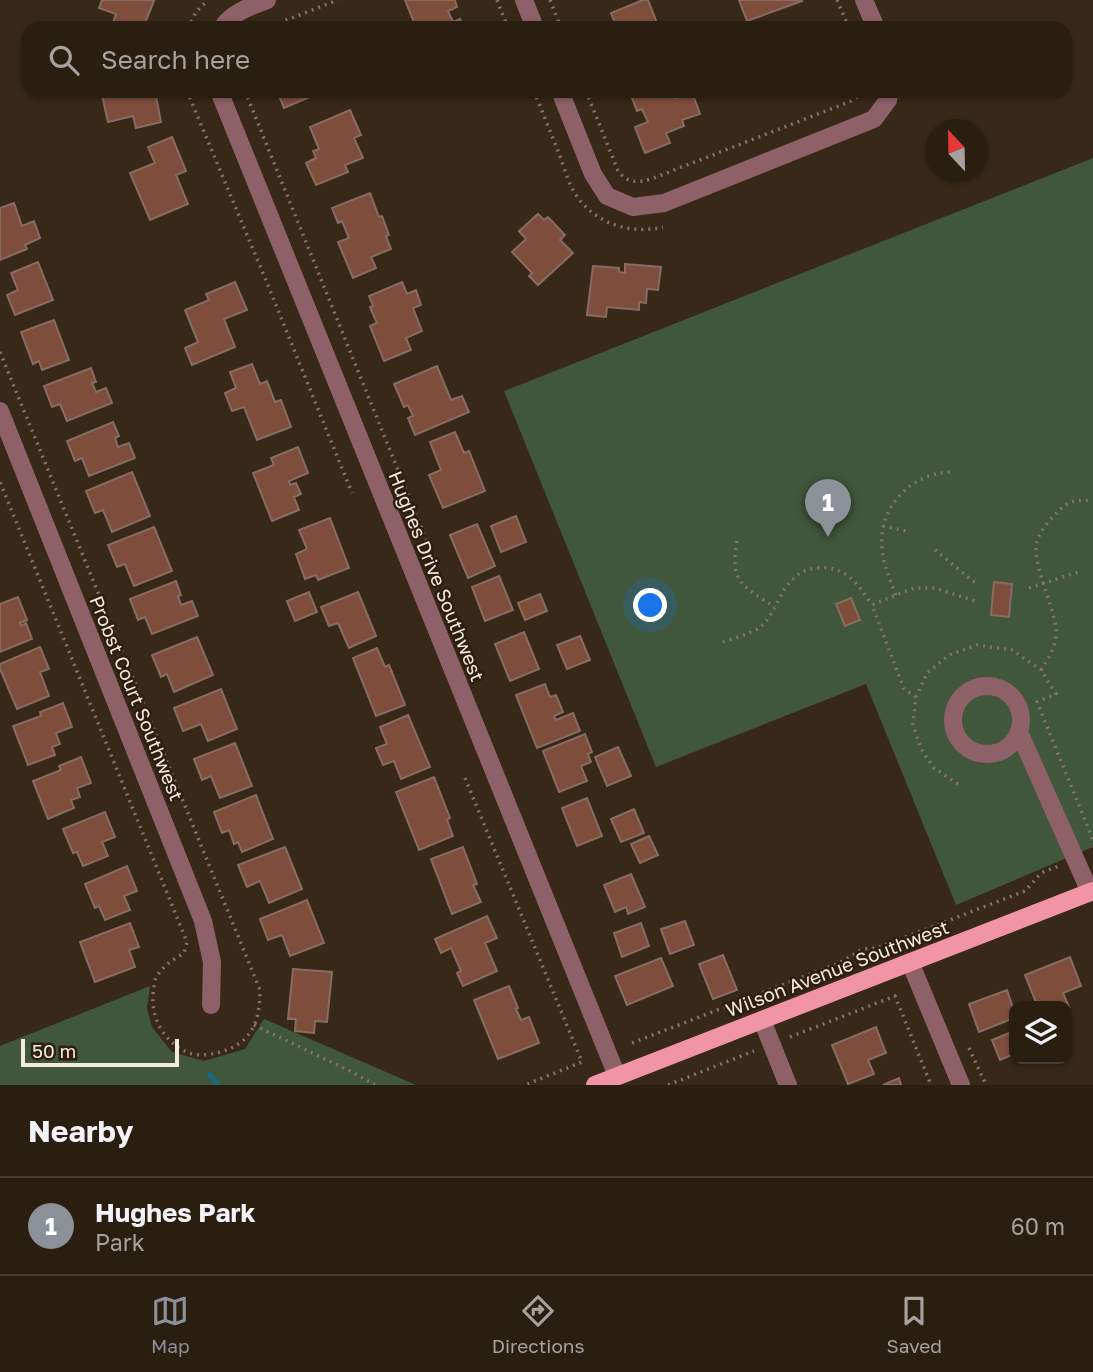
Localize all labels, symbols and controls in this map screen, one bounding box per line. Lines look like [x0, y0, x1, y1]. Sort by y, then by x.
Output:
search box [21, 21, 1072, 98]
icon: search [45, 41, 83, 79]
text: Search here [101, 44, 250, 75]
north arrow [925, 119, 988, 182]
street label: Hughes Drive Southwest [384, 467, 490, 685]
pin: 1 [805, 479, 851, 537]
your location [633, 588, 667, 622]
street label: Probst Court Southwest [85, 592, 189, 804]
street label: Wilson Avenue Southwest [722, 915, 952, 1021]
map controls [1009, 1001, 1072, 1064]
button: layers [1009, 1001, 1072, 1064]
scale bar [21, 1036, 178, 1068]
text: 50 m [32, 1039, 76, 1062]
text: Nearby [28, 1113, 133, 1149]
text: Hughes Park [95, 1197, 256, 1228]
text: 1 [45, 1212, 57, 1240]
text: 60 m [1011, 1212, 1065, 1240]
text: Park [95, 1228, 145, 1256]
tab: Map [151, 1292, 190, 1357]
tab: Directions [492, 1292, 585, 1357]
tab: Saved [887, 1292, 942, 1357]

